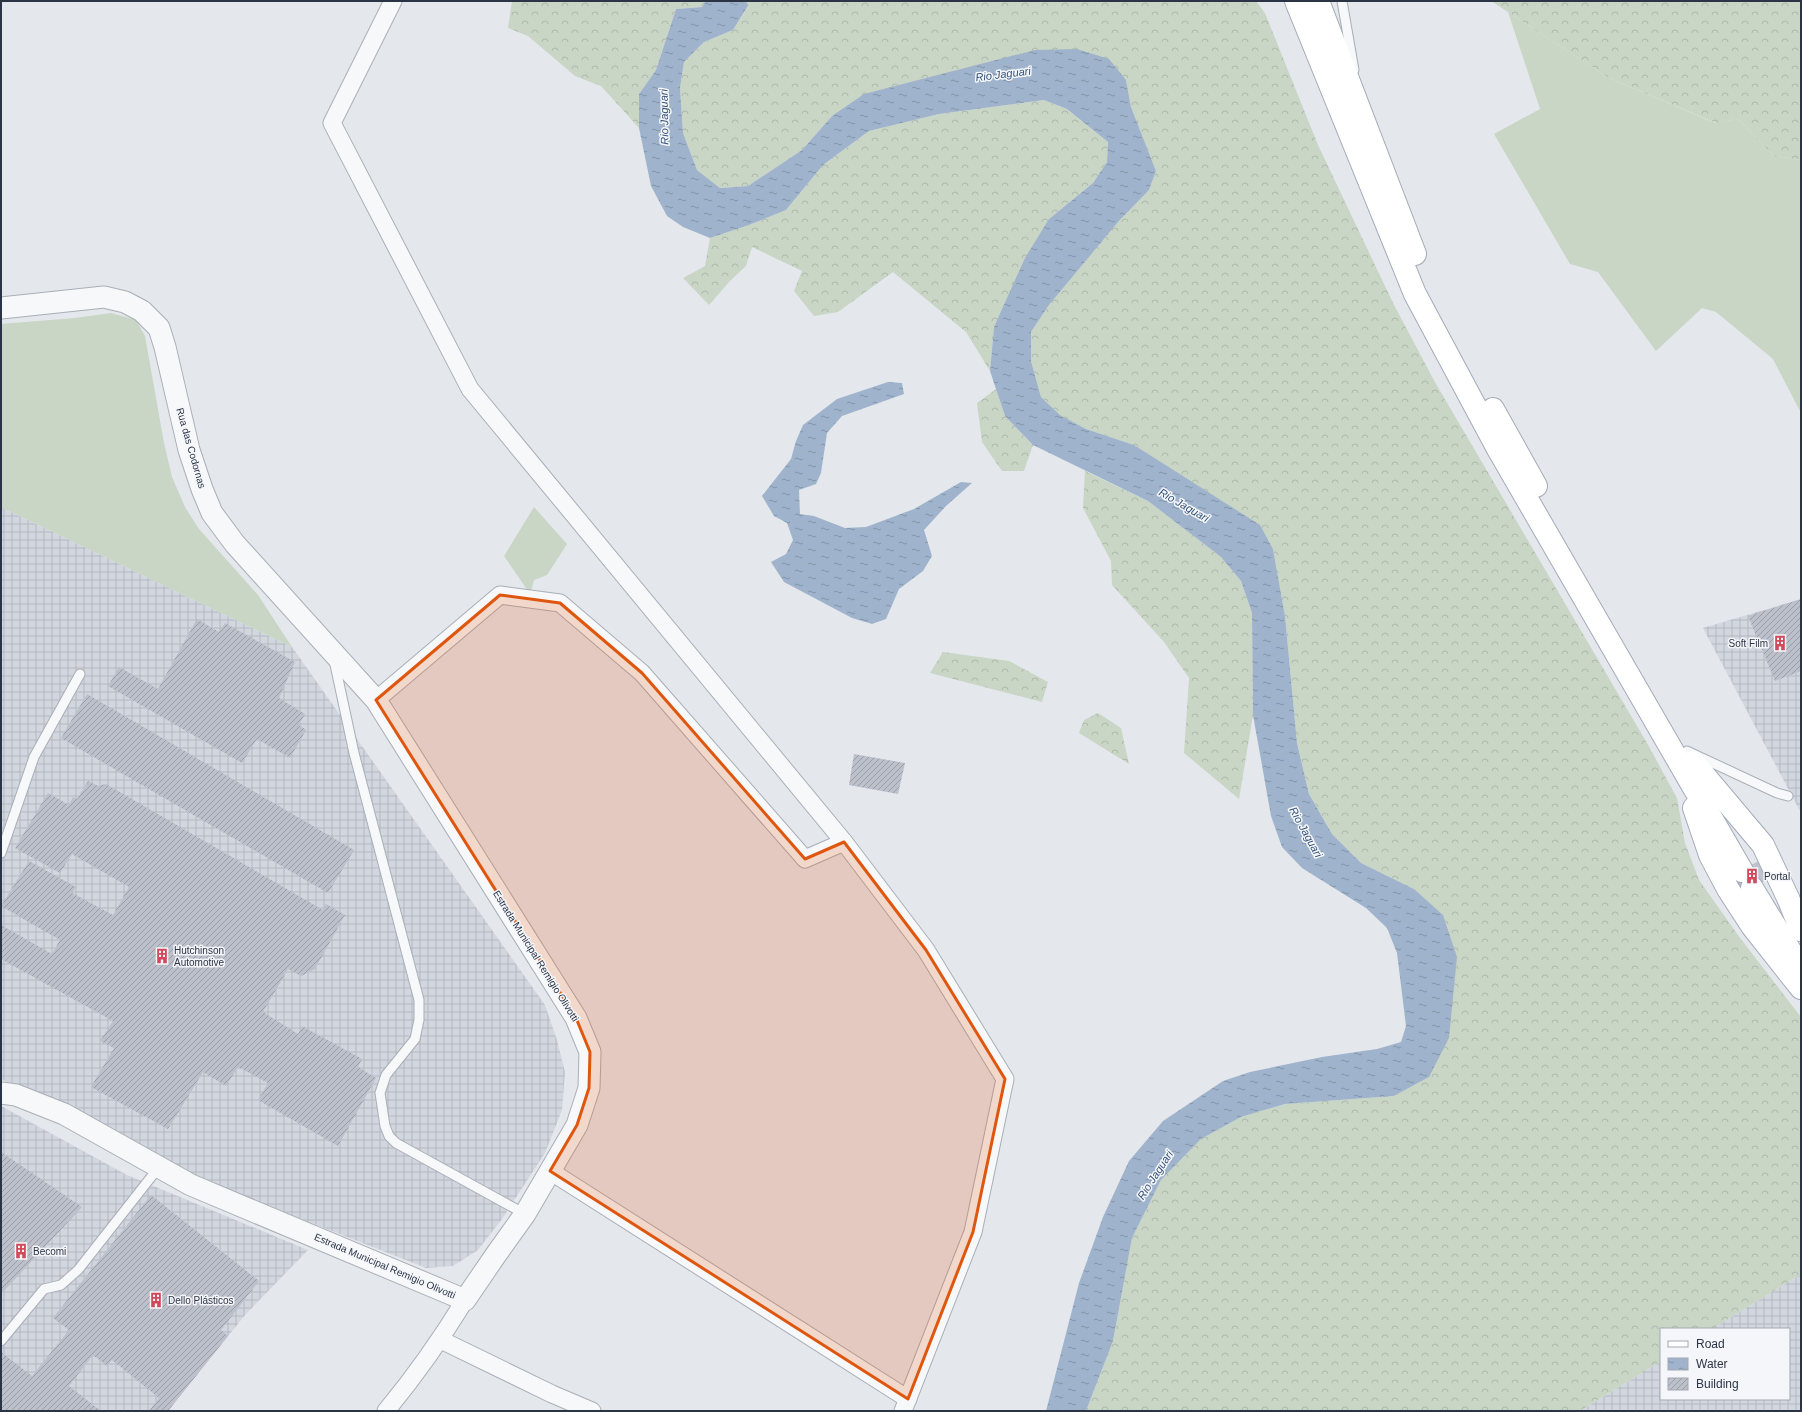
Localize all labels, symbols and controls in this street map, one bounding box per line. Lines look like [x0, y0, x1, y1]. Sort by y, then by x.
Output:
water label: Rio Jaguari [975, 65, 1032, 83]
water label: Rio Jaguari [658, 89, 670, 145]
street label: Rua das Codornas [174, 406, 208, 490]
water label: Rio Jaguari [1157, 486, 1212, 524]
building icon: Soft Film [1771, 634, 1789, 652]
place label: Soft Film [1729, 638, 1768, 649]
water label: Rio Jaguari [1287, 805, 1325, 860]
building icon: Portal [1743, 867, 1761, 885]
place label: Portal [1764, 871, 1790, 882]
street label: Estrada Municipal Remigio Olivotti [491, 889, 581, 1023]
place label: Hutchinson Automotive [174, 945, 224, 968]
building icon: Hutchinson Automotive [153, 947, 171, 965]
water label: Rio Jaguari [1135, 1148, 1175, 1202]
street label: Estrada Municipal Remigio Olivotti [313, 1231, 457, 1301]
building icon: Becomi [12, 1242, 30, 1260]
place label: Becomi [33, 1246, 66, 1257]
building icon: Dello Plásticos [147, 1291, 165, 1309]
place label: Dello Plásticos [168, 1295, 234, 1306]
legend [1660, 1328, 1790, 1400]
text: Road [1696, 1337, 1725, 1351]
text: Water [1696, 1357, 1728, 1371]
text: Building [1696, 1377, 1739, 1391]

